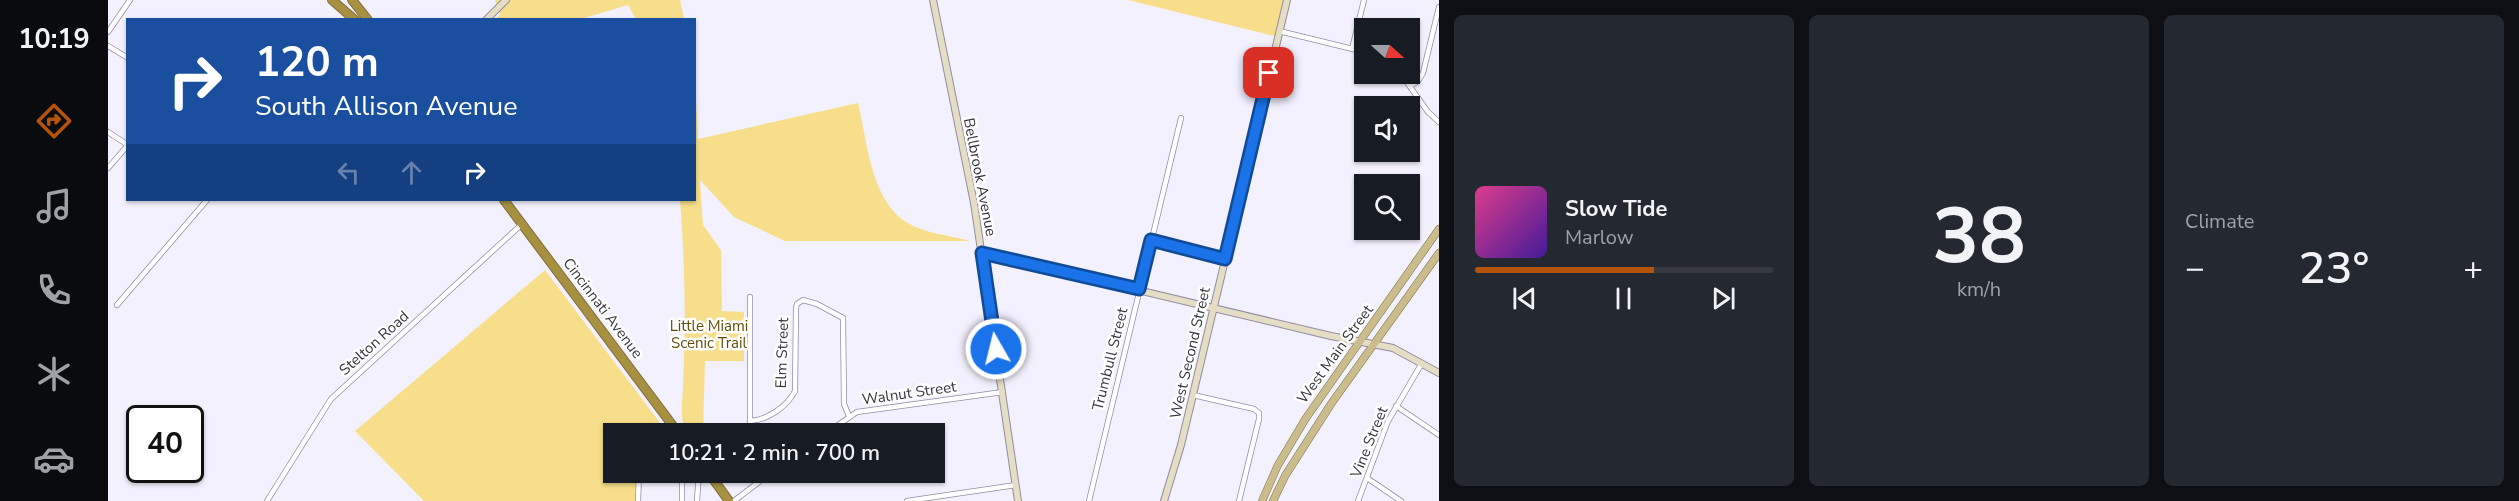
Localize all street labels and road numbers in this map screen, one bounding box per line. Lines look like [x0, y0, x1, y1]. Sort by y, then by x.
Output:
street label: Bellbrook Avenue [959, 116, 1001, 238]
street label: Cincinnati Avenue [559, 254, 647, 362]
street label: West Second Street [1165, 285, 1215, 421]
street label: West Main Street [1292, 300, 1378, 407]
street label: Trumbull Street [1088, 305, 1133, 413]
street label: Stelton Road [335, 306, 413, 380]
street label: Elm Street [771, 317, 793, 389]
street label: Walnut Street [861, 376, 958, 410]
street label: Vine Street [1345, 403, 1393, 481]

